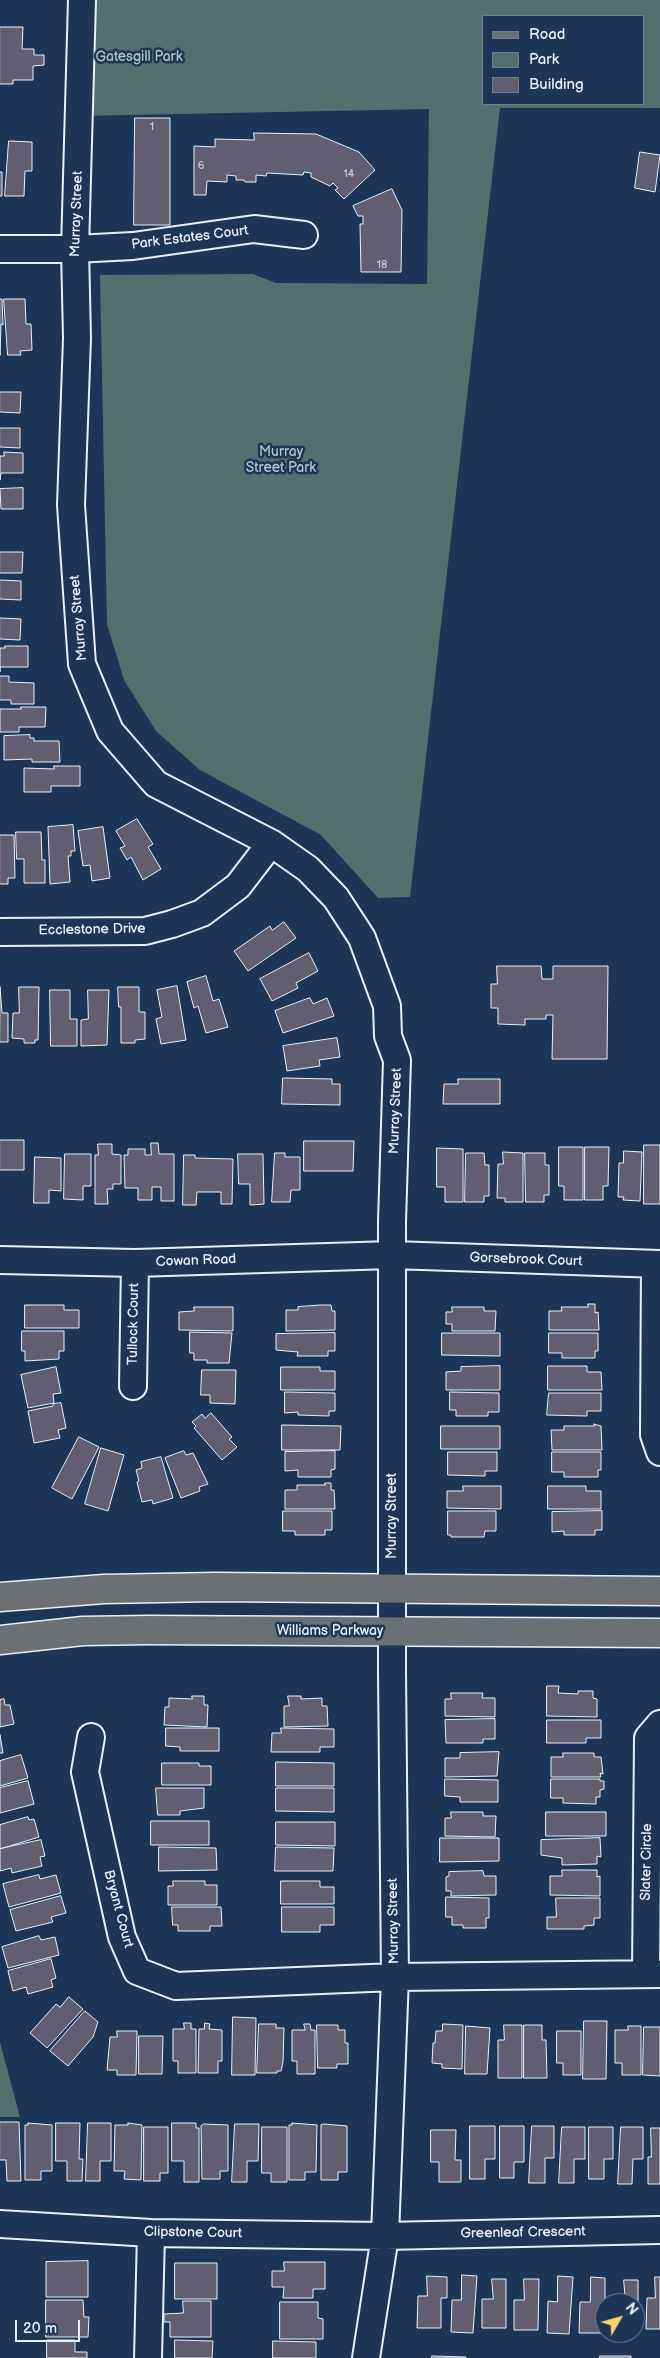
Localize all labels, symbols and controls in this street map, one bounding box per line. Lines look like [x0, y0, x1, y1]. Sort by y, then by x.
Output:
legend [482, 15, 645, 105]
text: Road [529, 25, 565, 44]
park label: Gatesgill Park [96, 49, 182, 65]
text: Park [529, 50, 559, 69]
text: Building [529, 75, 584, 94]
house number: 1 [150, 120, 154, 134]
house number: 6 [198, 159, 204, 173]
house number: 14 [344, 167, 354, 181]
street label: Murray Street [67, 171, 87, 257]
street label: Park Estates Court [131, 222, 249, 254]
house number: 18 [377, 258, 387, 272]
park label: Murray Street Park [246, 444, 316, 477]
street label: Murray Street [67, 574, 91, 662]
street label: Ecclestone Drive [38, 921, 146, 939]
street label: Murray Street [386, 1068, 406, 1154]
street label: Gorsebrook Court [469, 1250, 583, 1270]
street label: Cowan Road [155, 1251, 237, 1271]
street label: Tullock Court [125, 1283, 143, 1365]
street label: Murray Street [384, 1473, 400, 1559]
street label: Williams Parkway [277, 1623, 383, 1639]
street label: Slater Circle [638, 1823, 656, 1901]
street label: Bryant Court [99, 1868, 137, 1950]
street label: Murray Street [385, 1878, 403, 1964]
street label: Clipstone Court [144, 2224, 242, 2242]
street label: Greenleaf Crescent [460, 2224, 586, 2242]
north arrow [595, 2293, 645, 2343]
text: N [621, 2300, 641, 2318]
scale bar [18, 2310, 82, 2342]
text: 20 m [23, 2319, 57, 2338]

